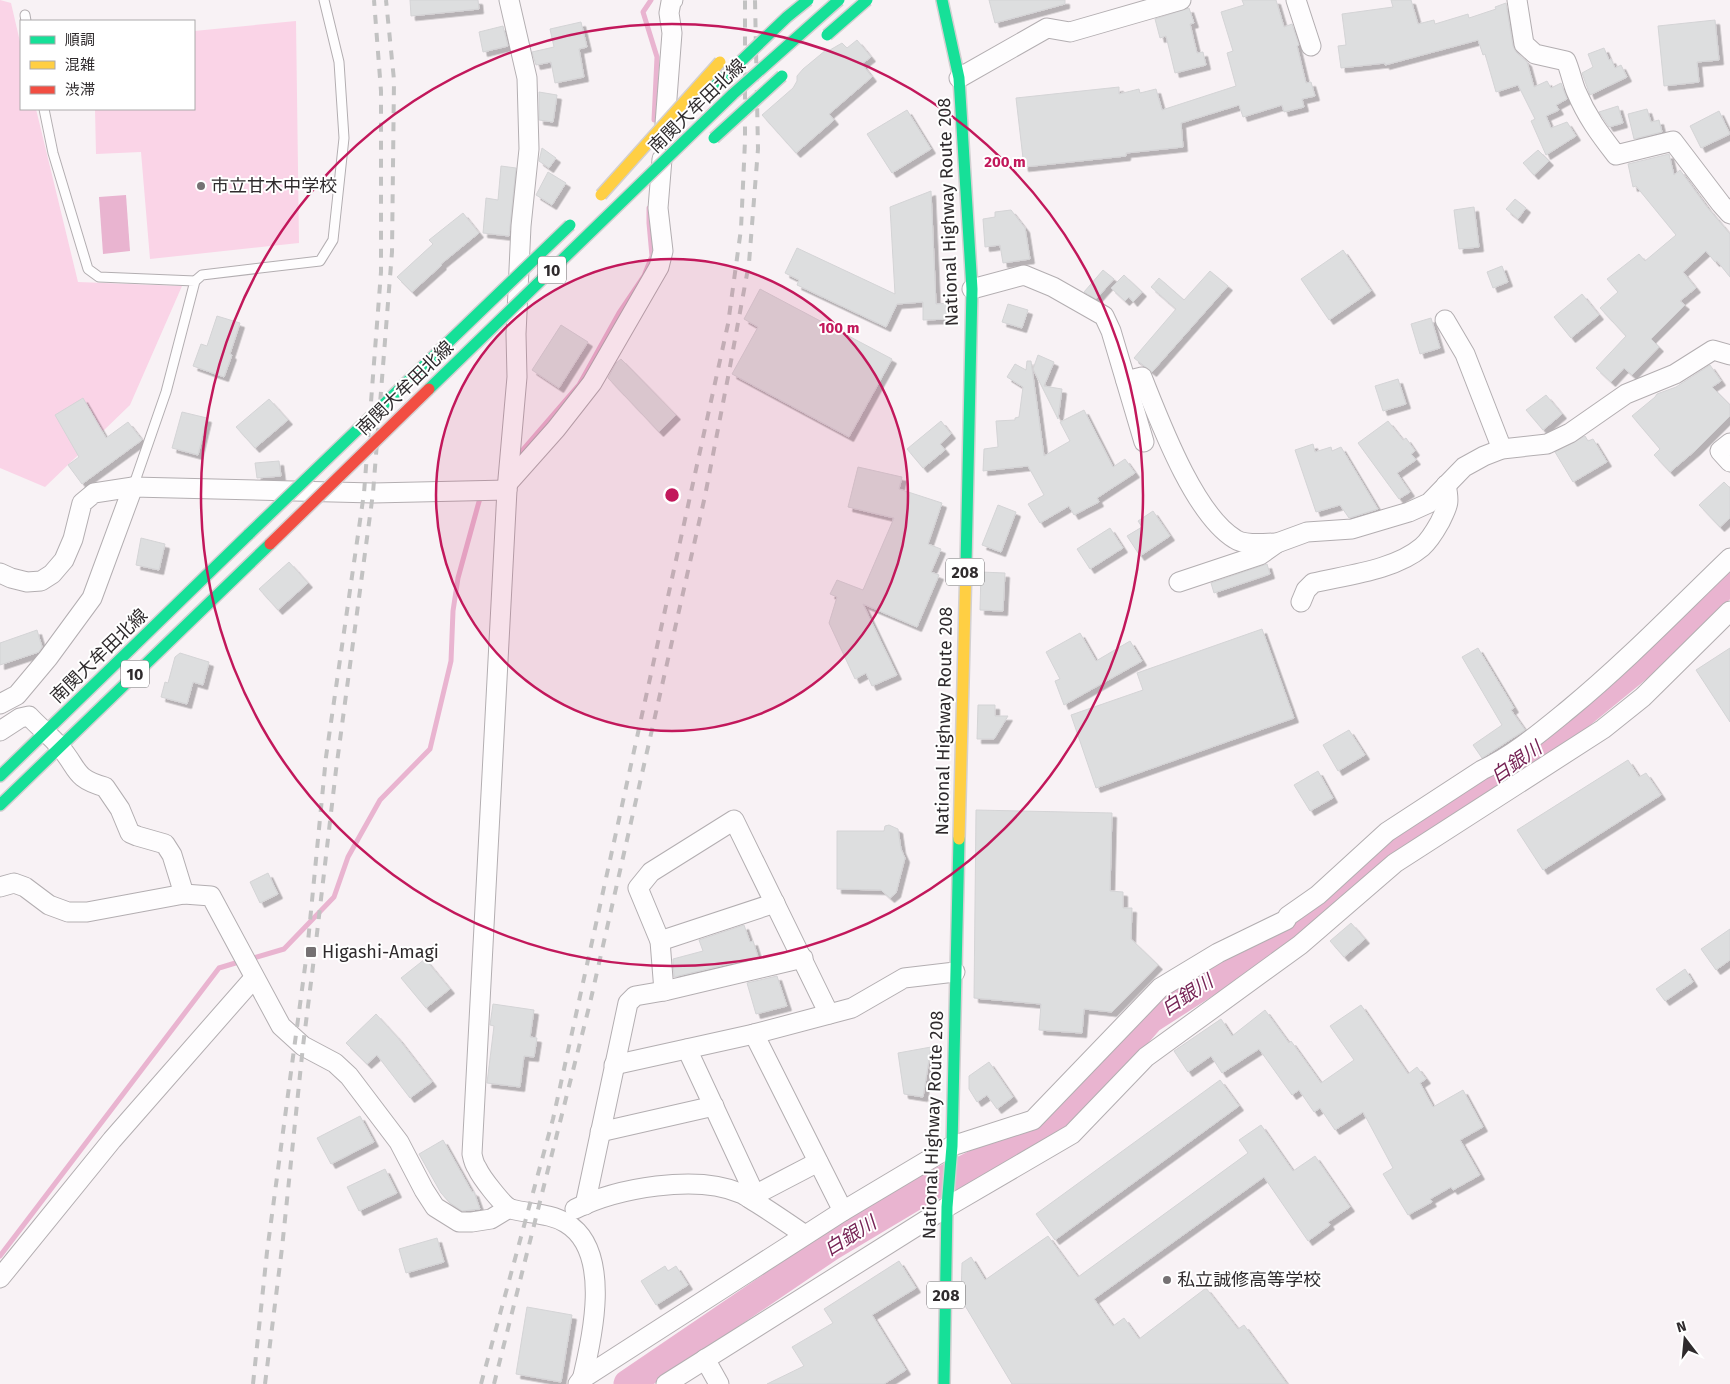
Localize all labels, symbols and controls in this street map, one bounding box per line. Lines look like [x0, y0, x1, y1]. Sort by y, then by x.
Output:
legend [20, 20, 195, 110]
text: 順調 [65, 31, 95, 49]
street label: 南関大牟田北線 [644, 54, 750, 158]
text: 混雑 [65, 56, 95, 74]
text: 渋滞 [65, 81, 95, 99]
street label: National Highway Route 208 [933, 97, 963, 327]
text: 200 m [984, 153, 1026, 171]
place label: 市立甘木中学校 [211, 175, 337, 197]
marker: 市立甘木中学校 [195, 180, 207, 192]
road number: 10 [538, 256, 566, 284]
text: 100 m [819, 319, 859, 337]
street label: 南関大牟田北線 [352, 336, 458, 440]
centre of rings [663, 486, 681, 504]
road number: 208 [946, 558, 984, 586]
street label: 南関大牟田北線 [46, 604, 152, 708]
street label: National Highway Route 208 [931, 606, 957, 836]
road number: 10 [121, 661, 149, 688]
water label: 白銀川 [1486, 735, 1548, 788]
place label: Higashi-Amagi [322, 941, 439, 963]
marker: Higashi-Amagi [304, 945, 318, 959]
water label: 白銀川 [1157, 969, 1219, 1020]
street label: National Highway Route 208 [918, 1010, 948, 1240]
water label: 白銀川 [820, 1210, 882, 1261]
place label: 私立誠修高等学校 [1177, 1269, 1321, 1291]
marker: 私立誠修高等学校 [1161, 1274, 1173, 1286]
road number: 208 [927, 1282, 965, 1308]
north arrow [1660, 1314, 1710, 1364]
text: N [1675, 1318, 1688, 1336]

